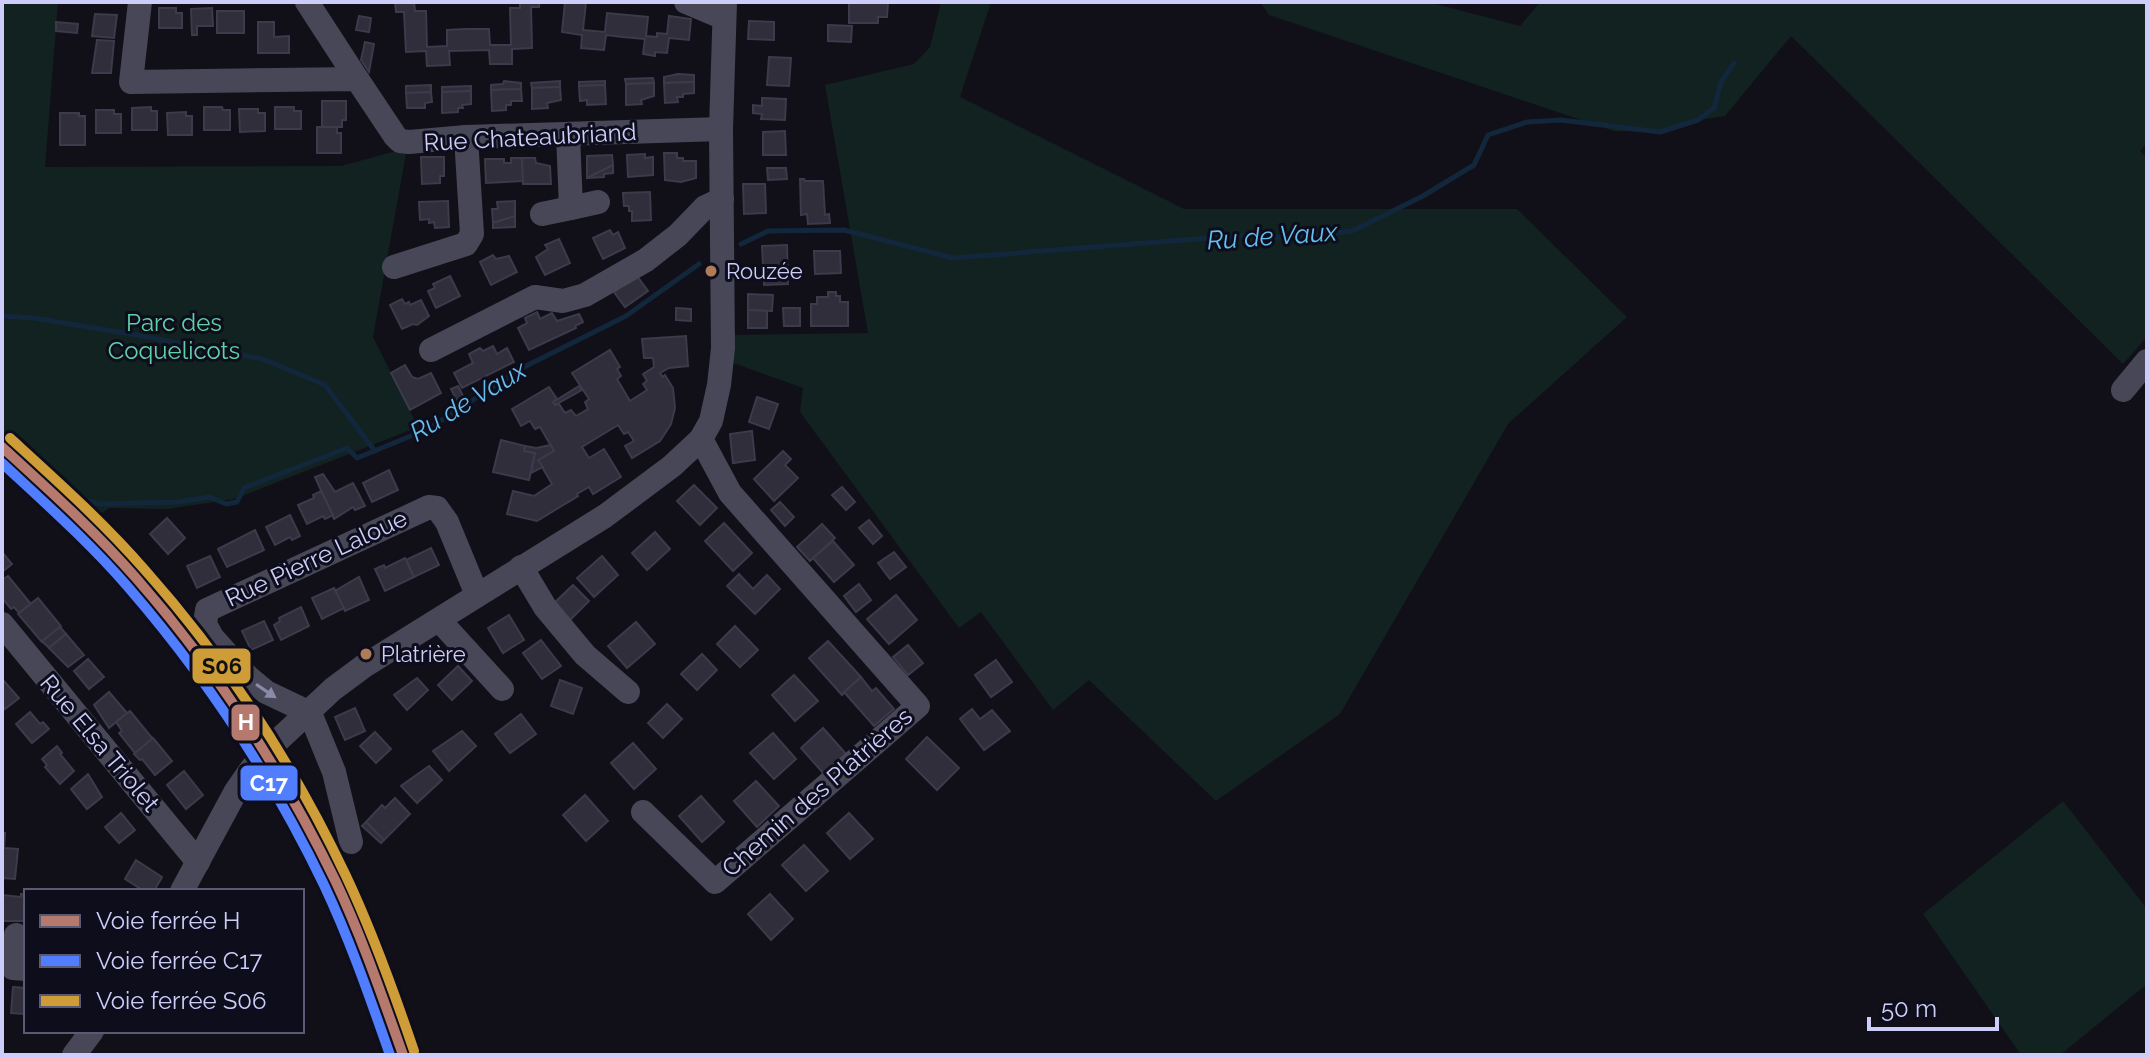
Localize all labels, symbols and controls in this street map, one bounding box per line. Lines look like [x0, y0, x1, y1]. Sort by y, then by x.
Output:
street label: Rue Chateaubriand [423, 117, 637, 157]
water label: Ru de Vaux [1206, 216, 1340, 256]
place label: Rouzée [726, 258, 803, 284]
marker: Rouzée [703, 263, 719, 279]
park label: Parc des Coquelicots [108, 308, 240, 365]
water label: Ru de Vaux [404, 354, 533, 447]
street label: Rue Pierre Laloue [221, 503, 411, 613]
place label: Platrière [381, 641, 466, 667]
marker: Platrière [358, 646, 374, 662]
line badge: S06 [191, 647, 252, 685]
text: S06 [202, 653, 242, 679]
street label: Rue Elsa Triolet [34, 669, 166, 817]
one-way arrow [255, 683, 276, 698]
street label: Chemin des Platrières [716, 701, 918, 883]
line badge: H [230, 703, 261, 742]
text: H [238, 709, 254, 735]
line badge: C17 [239, 764, 299, 802]
text: C17 [250, 770, 289, 796]
legend [24, 889, 304, 1033]
text: Voie ferrée H [96, 906, 241, 935]
text: Voie ferrée C17 [96, 946, 262, 975]
scale bar [1869, 981, 1997, 1031]
text: Voie ferrée S06 [96, 986, 267, 1015]
text: 50 m [1881, 994, 1937, 1023]

